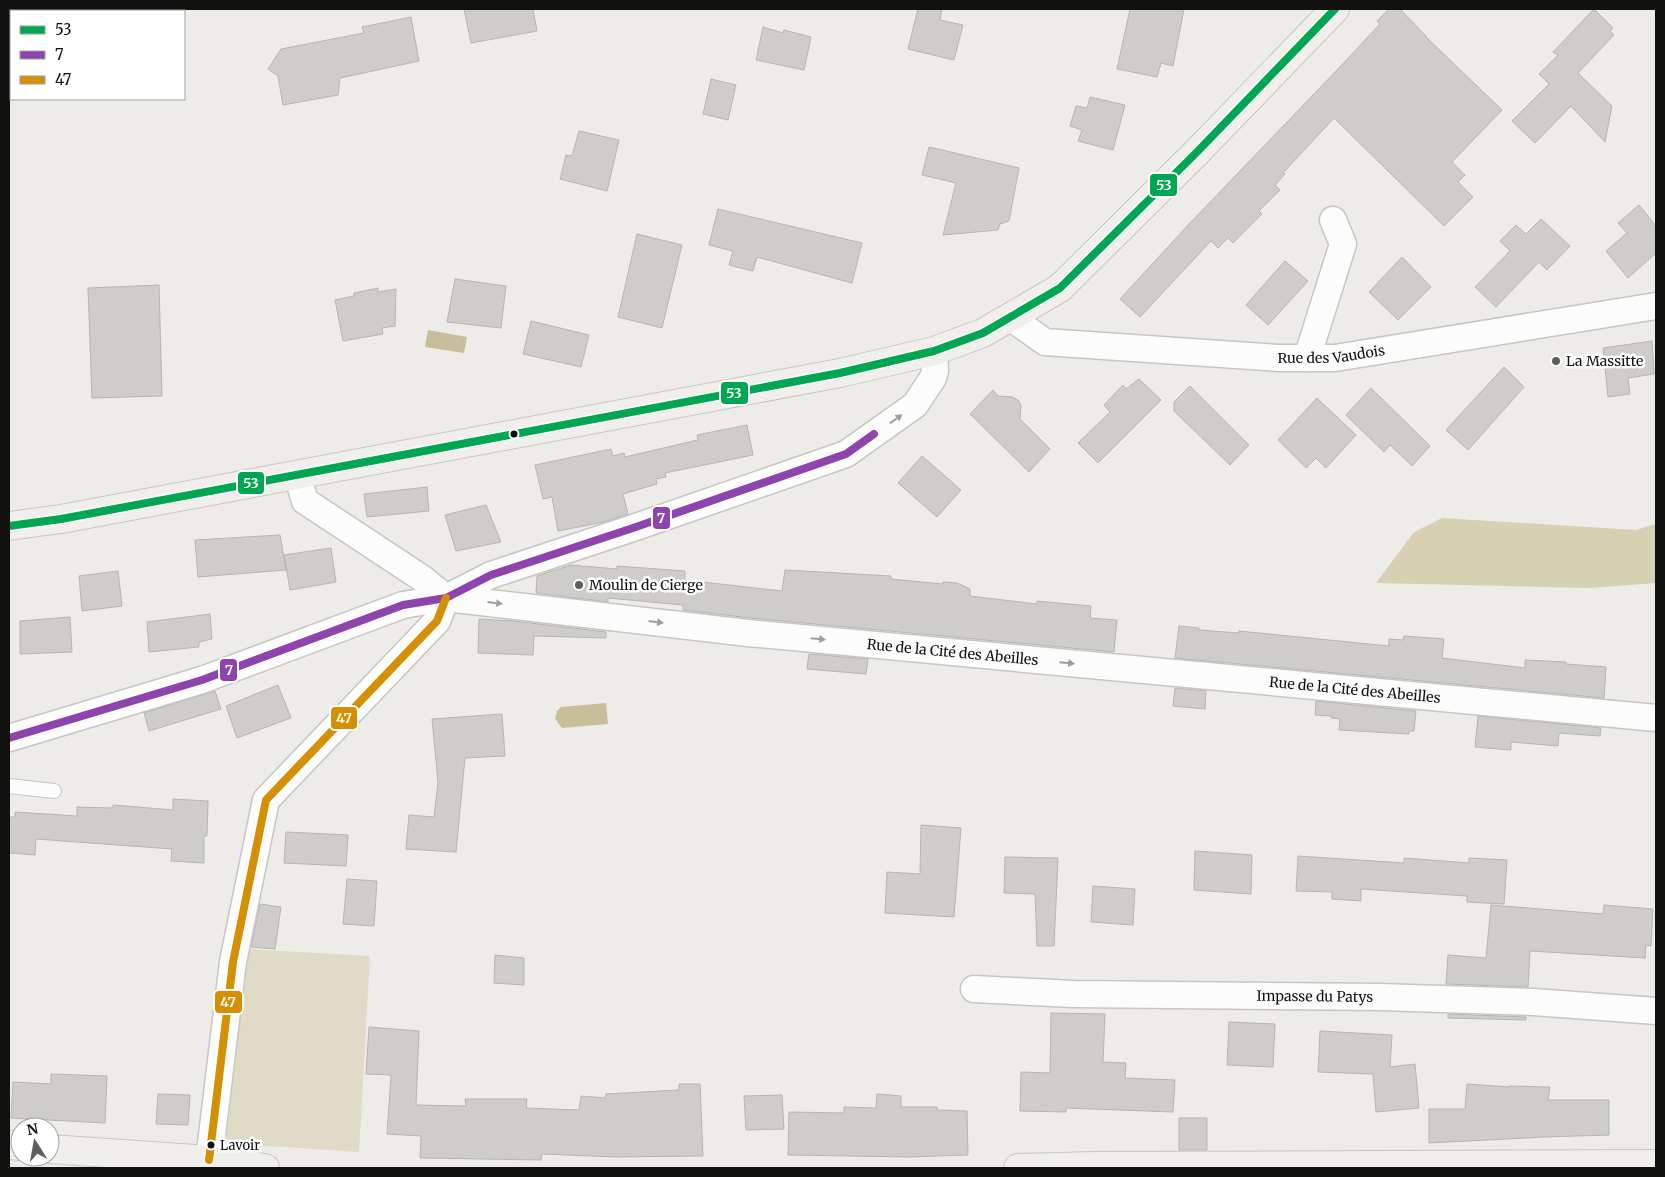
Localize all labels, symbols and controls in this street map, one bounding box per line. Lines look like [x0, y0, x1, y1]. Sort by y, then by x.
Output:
legend [10, 10, 185, 100]
text: 53 [55, 20, 72, 39]
text: 7 [55, 45, 64, 64]
text: 47 [55, 70, 72, 89]
line badge: 53 [1149, 173, 1178, 197]
text: 53 [1156, 176, 1172, 194]
street label: Rue des Vaudois [1278, 341, 1386, 367]
place label: La Massitte [1566, 352, 1643, 370]
marker: La Massitte [1550, 355, 1562, 367]
line badge: 53 [720, 381, 749, 405]
text: 53 [726, 384, 742, 402]
one-way arrow [889, 414, 903, 424]
unlabelled marker [509, 429, 519, 439]
line badge: 53 [237, 471, 265, 495]
text: 53 [243, 474, 259, 492]
line badge: 7 [652, 506, 671, 530]
text: 7 [657, 509, 665, 527]
place label: Moulin de Cierge [589, 576, 703, 594]
marker: Moulin de Cierge [573, 579, 585, 591]
one-way arrow [487, 599, 503, 607]
one-way arrow [648, 618, 664, 626]
street label: Rue de la Cité des Abeilles [866, 635, 1039, 669]
one-way arrow [810, 636, 826, 644]
line badge: 7 [219, 658, 238, 682]
one-way arrow [1059, 659, 1075, 667]
text: 7 [225, 661, 233, 679]
street label: Rue de la Cité des Abeilles [1268, 673, 1441, 707]
line badge: 47 [330, 706, 358, 730]
text: 47 [336, 709, 352, 727]
street label: Impasse du Patys [1256, 987, 1373, 1006]
line badge: 47 [214, 990, 243, 1014]
text: 47 [220, 993, 236, 1011]
north arrow [10, 1117, 60, 1167]
text: N [25, 1119, 40, 1139]
place label: Lavoir [220, 1137, 260, 1154]
marker: Lavoir [206, 1140, 216, 1150]

